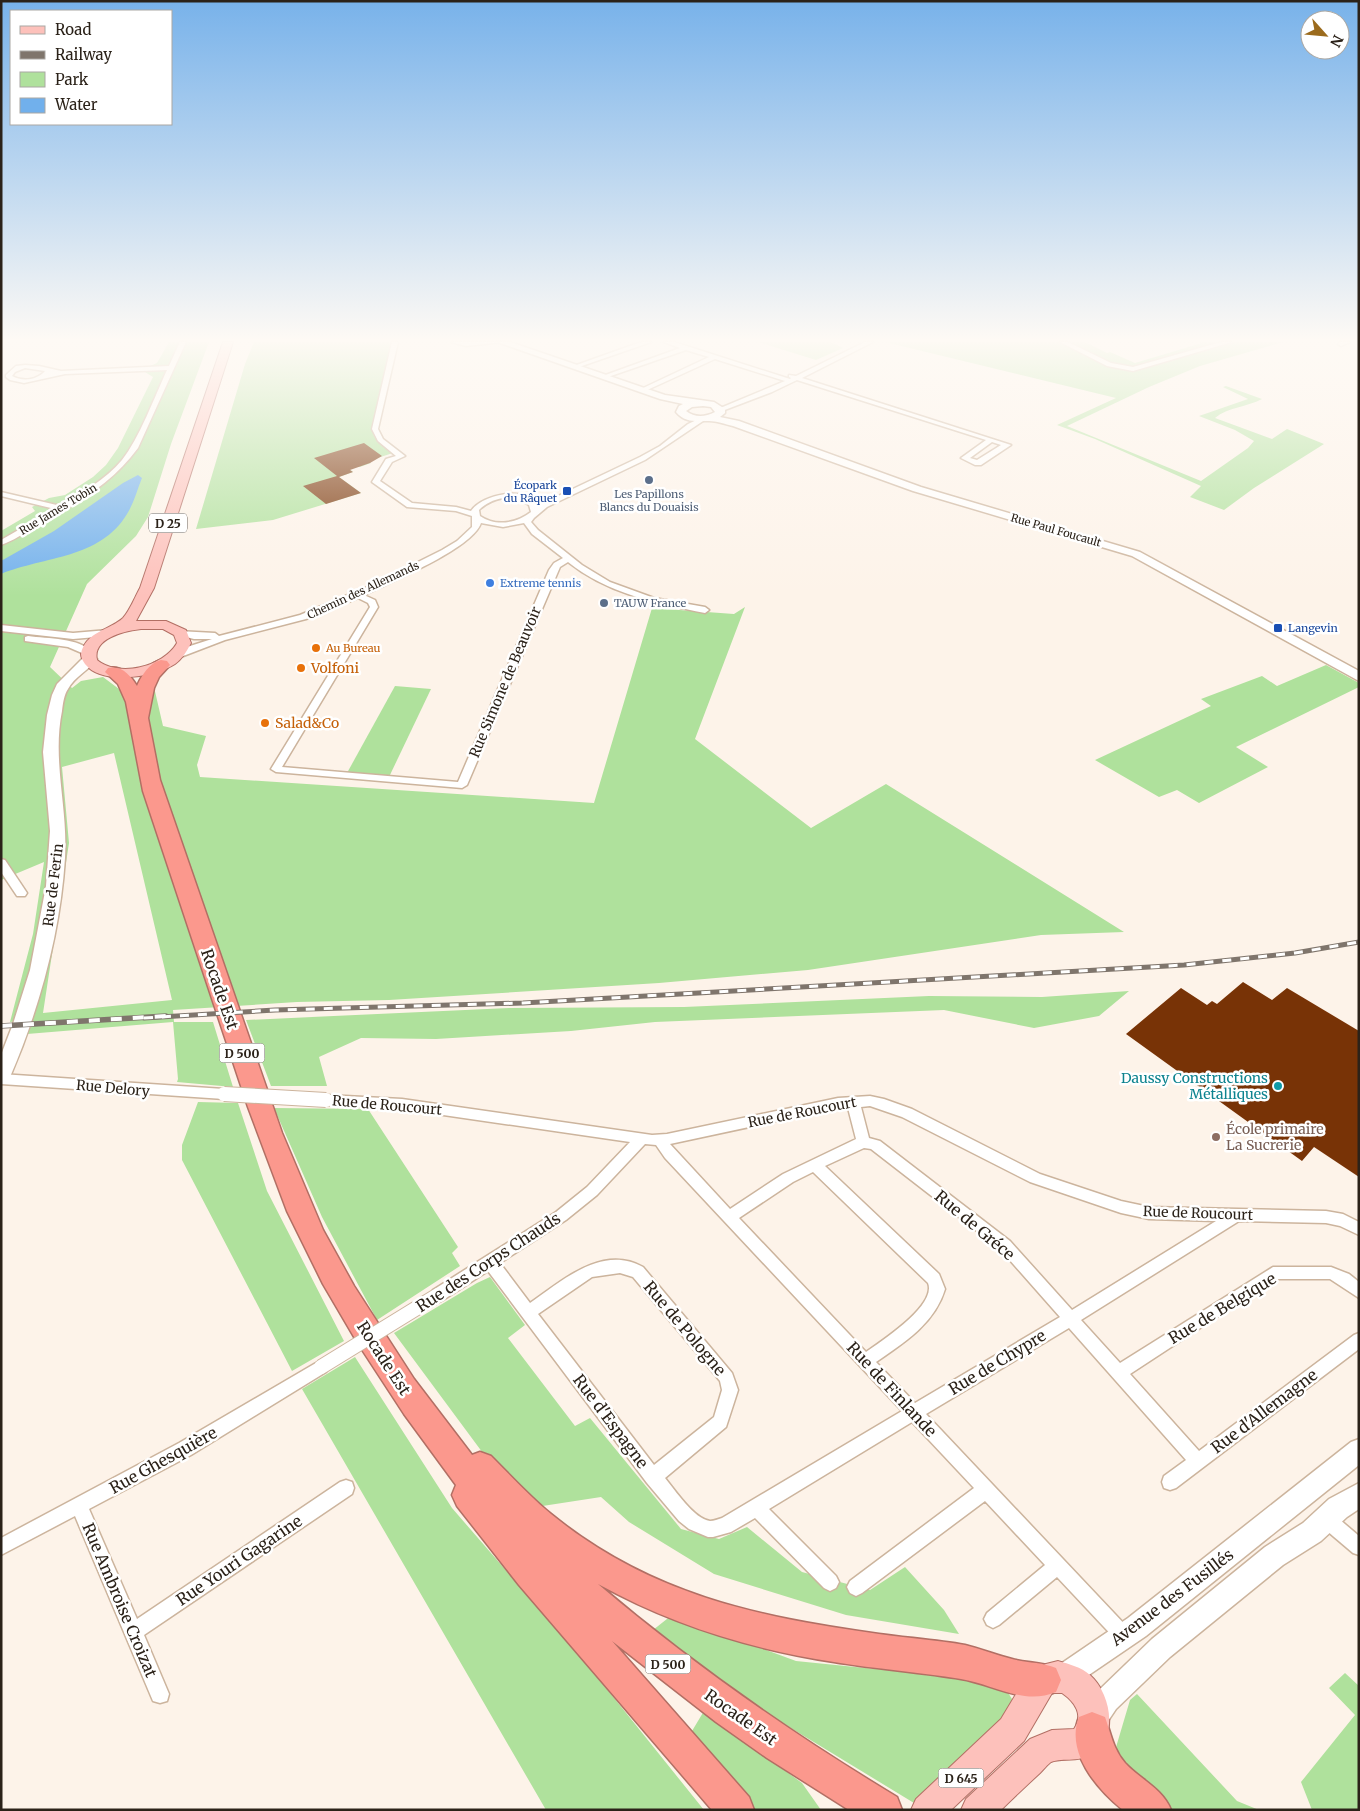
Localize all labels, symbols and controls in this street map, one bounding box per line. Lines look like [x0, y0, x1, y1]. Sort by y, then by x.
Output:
legend [10, 10, 172, 125]
north arrow [1300, 10, 1350, 60]
text: Road [55, 20, 91, 39]
text: N [1326, 32, 1347, 50]
text: Railway [55, 45, 112, 64]
text: Park [55, 70, 89, 89]
text: Water [54, 95, 98, 114]
marker: Les Papillons Blancs du Douaisis [643, 474, 655, 486]
place label: Écopark du Râquet [504, 478, 558, 505]
street label: Rue James Tobin [17, 480, 100, 538]
marker: Écopark du Râquet [561, 485, 573, 497]
place label: Les Papillons Blancs du Douaisis [599, 487, 699, 514]
street label: Rue Paul Foucault [1009, 510, 1104, 550]
road number: D 25 [149, 514, 187, 532]
street label: Chemin des Allemands [305, 558, 421, 622]
place label: Extreme tennis [500, 576, 581, 590]
marker: Extreme tennis [484, 577, 496, 589]
place label: TAUW France [614, 596, 686, 610]
marker: TAUW France [598, 597, 610, 609]
street label: Rue Simone de Beauvoir [465, 604, 545, 760]
place label: Langevin [1288, 621, 1338, 635]
marker: Langevin [1272, 622, 1284, 634]
place label: Au Bureau [325, 641, 380, 655]
marker: Au Bureau [310, 642, 322, 654]
place label: Volfoni [310, 659, 359, 677]
marker: Volfoni [295, 662, 307, 674]
place label: Salad&Co [275, 714, 339, 732]
marker: Salad&Co [259, 717, 271, 729]
street label: Rue de Ferin [39, 842, 67, 928]
street label: Rocade Est [197, 946, 243, 1033]
road number: D 500 [220, 1044, 264, 1062]
place label: Daussy Constructions Métalliques [1121, 1069, 1268, 1103]
street label: Rue Delory [75, 1076, 152, 1100]
marker: Daussy Constructions Métalliques [1272, 1080, 1284, 1092]
street label: Rue de Roucourt [331, 1091, 443, 1119]
street label: Rue de Roucourt [746, 1093, 858, 1131]
place label: École primaire La Sucrerie [1226, 1120, 1324, 1154]
marker: École primaire La Sucrerie [1210, 1131, 1222, 1143]
street label: Rue de Gréce [931, 1186, 1019, 1264]
street label: Rue de Roucourt [1143, 1202, 1254, 1224]
street label: Rue des Corps Chauds [412, 1208, 564, 1316]
street label: Rue de Belgique [1165, 1268, 1279, 1348]
street label: Rue de Pologne [640, 1277, 730, 1379]
street label: Rocade Est [353, 1317, 416, 1399]
street label: Rue de Chypre [945, 1325, 1049, 1399]
street label: Rue de Finlande [843, 1337, 941, 1441]
street label: Rue d'Allemagne [1207, 1365, 1321, 1457]
street label: Rue d'Espagne [569, 1370, 653, 1472]
street label: Rue Ghesquière [106, 1422, 220, 1498]
street label: Rue Youri Gagarine [172, 1511, 306, 1609]
street label: Rue Ambroise Croizat [78, 1520, 162, 1681]
street label: Avenue des Fusillés [1106, 1544, 1237, 1650]
road number: D 500 [646, 1655, 690, 1674]
street label: Rocade Est [701, 1685, 782, 1750]
road number: D 645 [938, 1769, 984, 1788]

